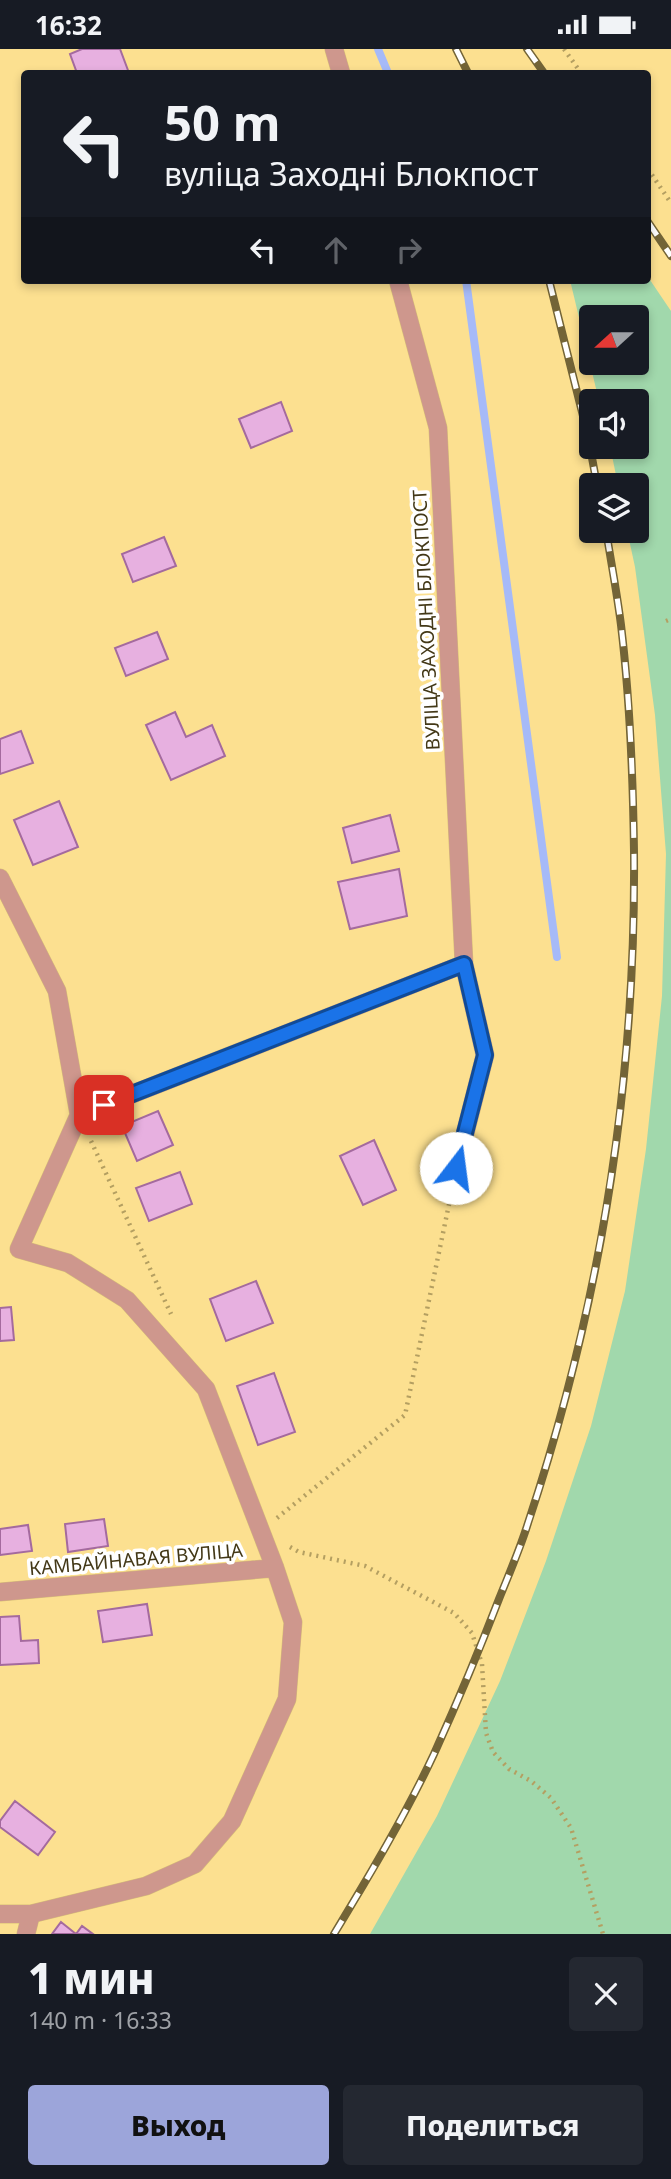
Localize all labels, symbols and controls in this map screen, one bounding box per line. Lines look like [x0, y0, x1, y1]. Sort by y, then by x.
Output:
text: 16:32 [35, 7, 102, 43]
text: 50 m [164, 89, 281, 155]
icon: left [49, 98, 140, 189]
text: вуліца Заходні Блокпост [164, 152, 538, 195]
icon: left [244, 231, 282, 269]
icon: ahead [317, 231, 355, 269]
icon: right [390, 231, 428, 269]
north arrow [579, 305, 649, 375]
map controls [579, 305, 649, 543]
button: sound [579, 389, 649, 459]
button: layers [579, 473, 649, 543]
street label: ВУЛІЦА ЗАХОДНІ БЛОКПОСТ [406, 489, 446, 751]
pin [74, 1075, 134, 1135]
icon: arrive [85, 1086, 123, 1124]
position arrow [419, 1131, 493, 1205]
street label: КАМБАЙНАВАЯ ВУЛІЦА [28, 1537, 245, 1581]
text: 1 мин [28, 1949, 155, 2006]
button: close [569, 1957, 643, 2031]
text: 140 m · 16:33 [28, 2004, 172, 2036]
button: Выход [28, 2085, 329, 2165]
button: Поделиться [343, 2085, 643, 2165]

